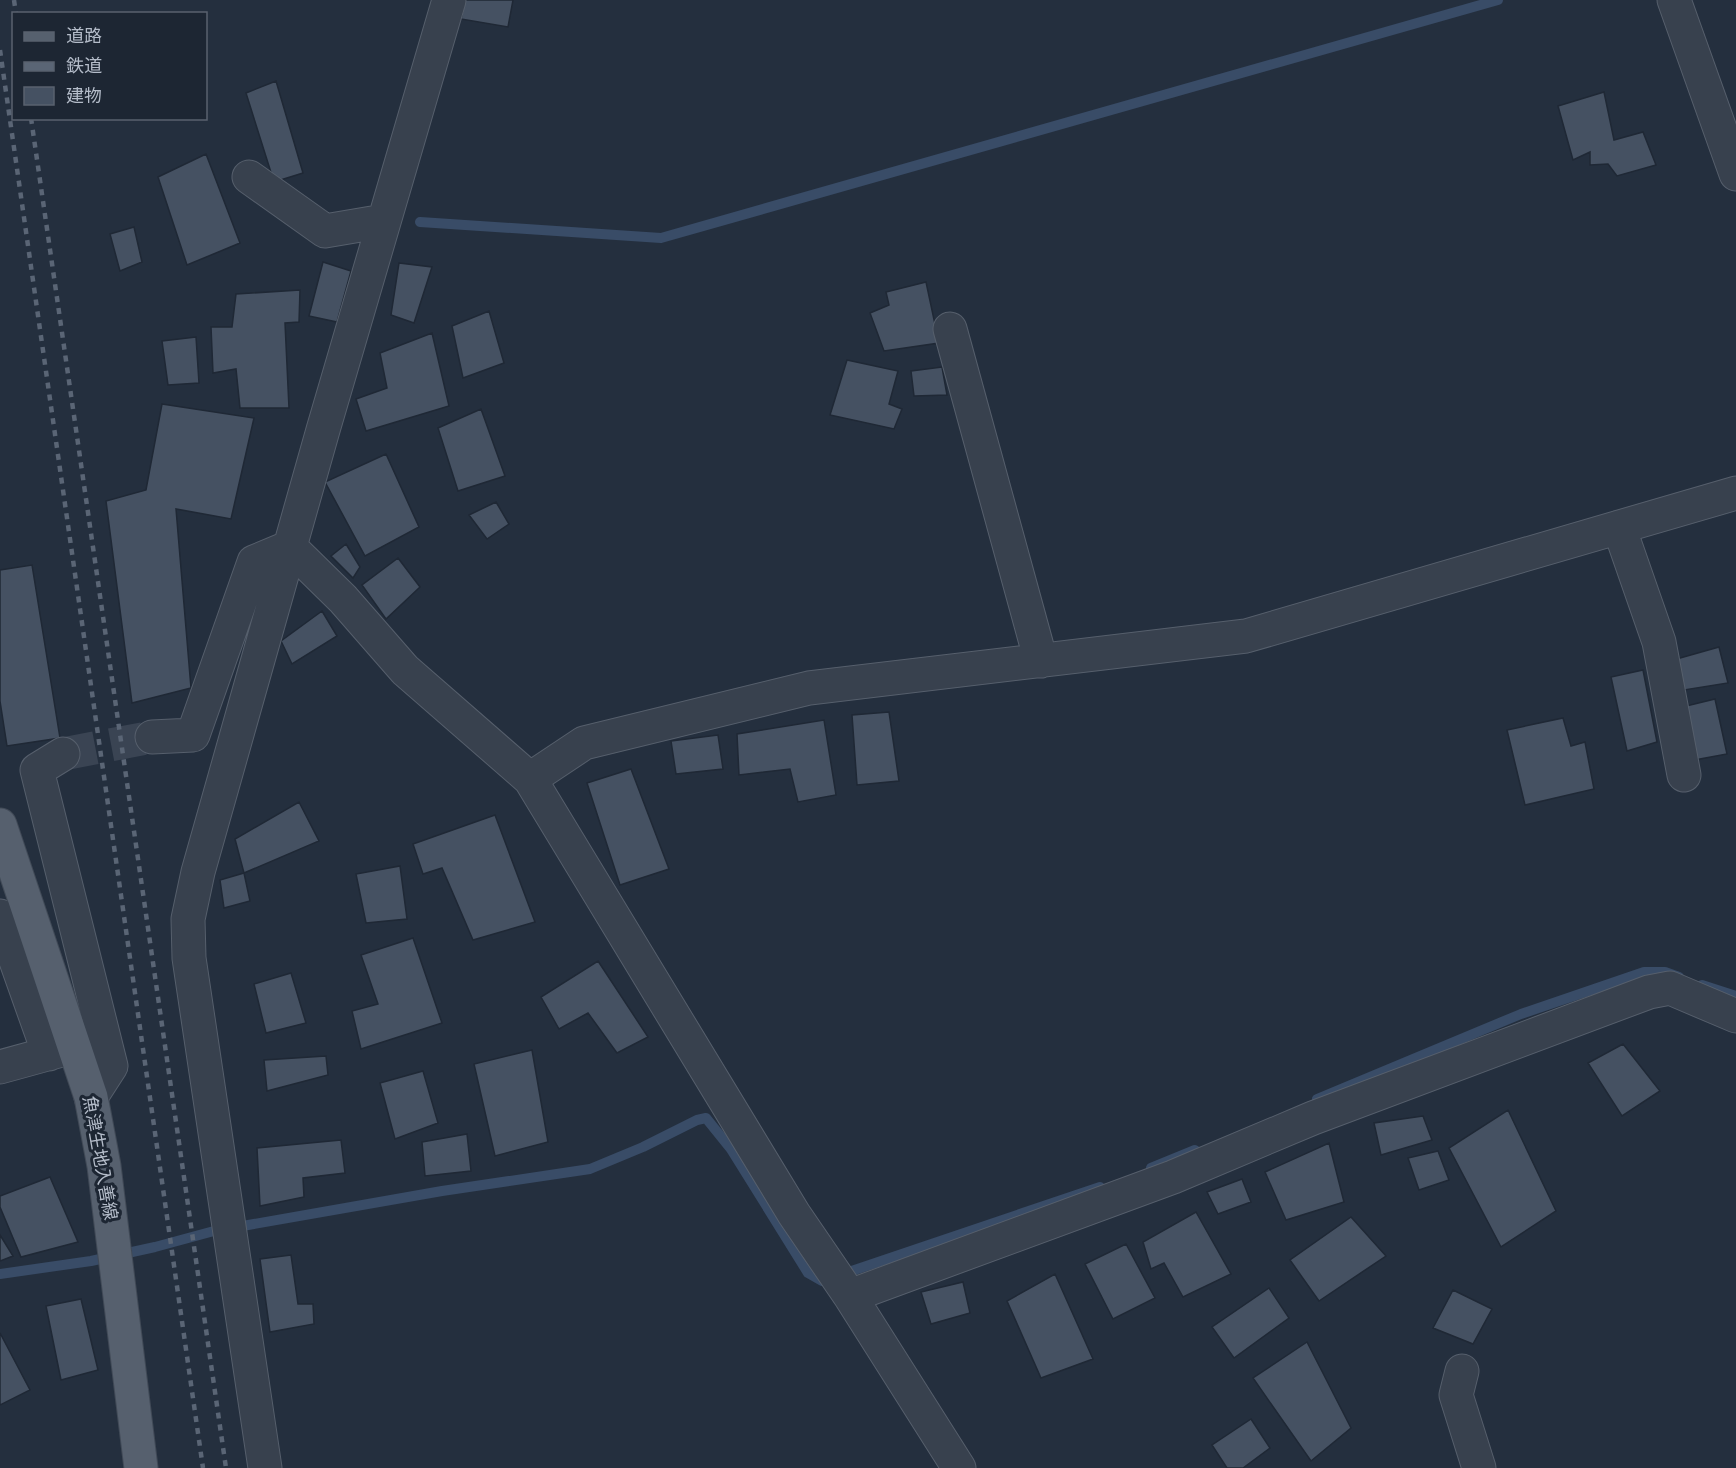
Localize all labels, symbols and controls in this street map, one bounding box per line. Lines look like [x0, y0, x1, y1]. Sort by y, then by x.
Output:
legend [12, 12, 207, 120]
text: 道路 [66, 25, 102, 47]
text: 鉄道 [66, 55, 102, 77]
text: 建物 [66, 85, 102, 107]
street label: 魚津生地入善線 [78, 1094, 122, 1222]

